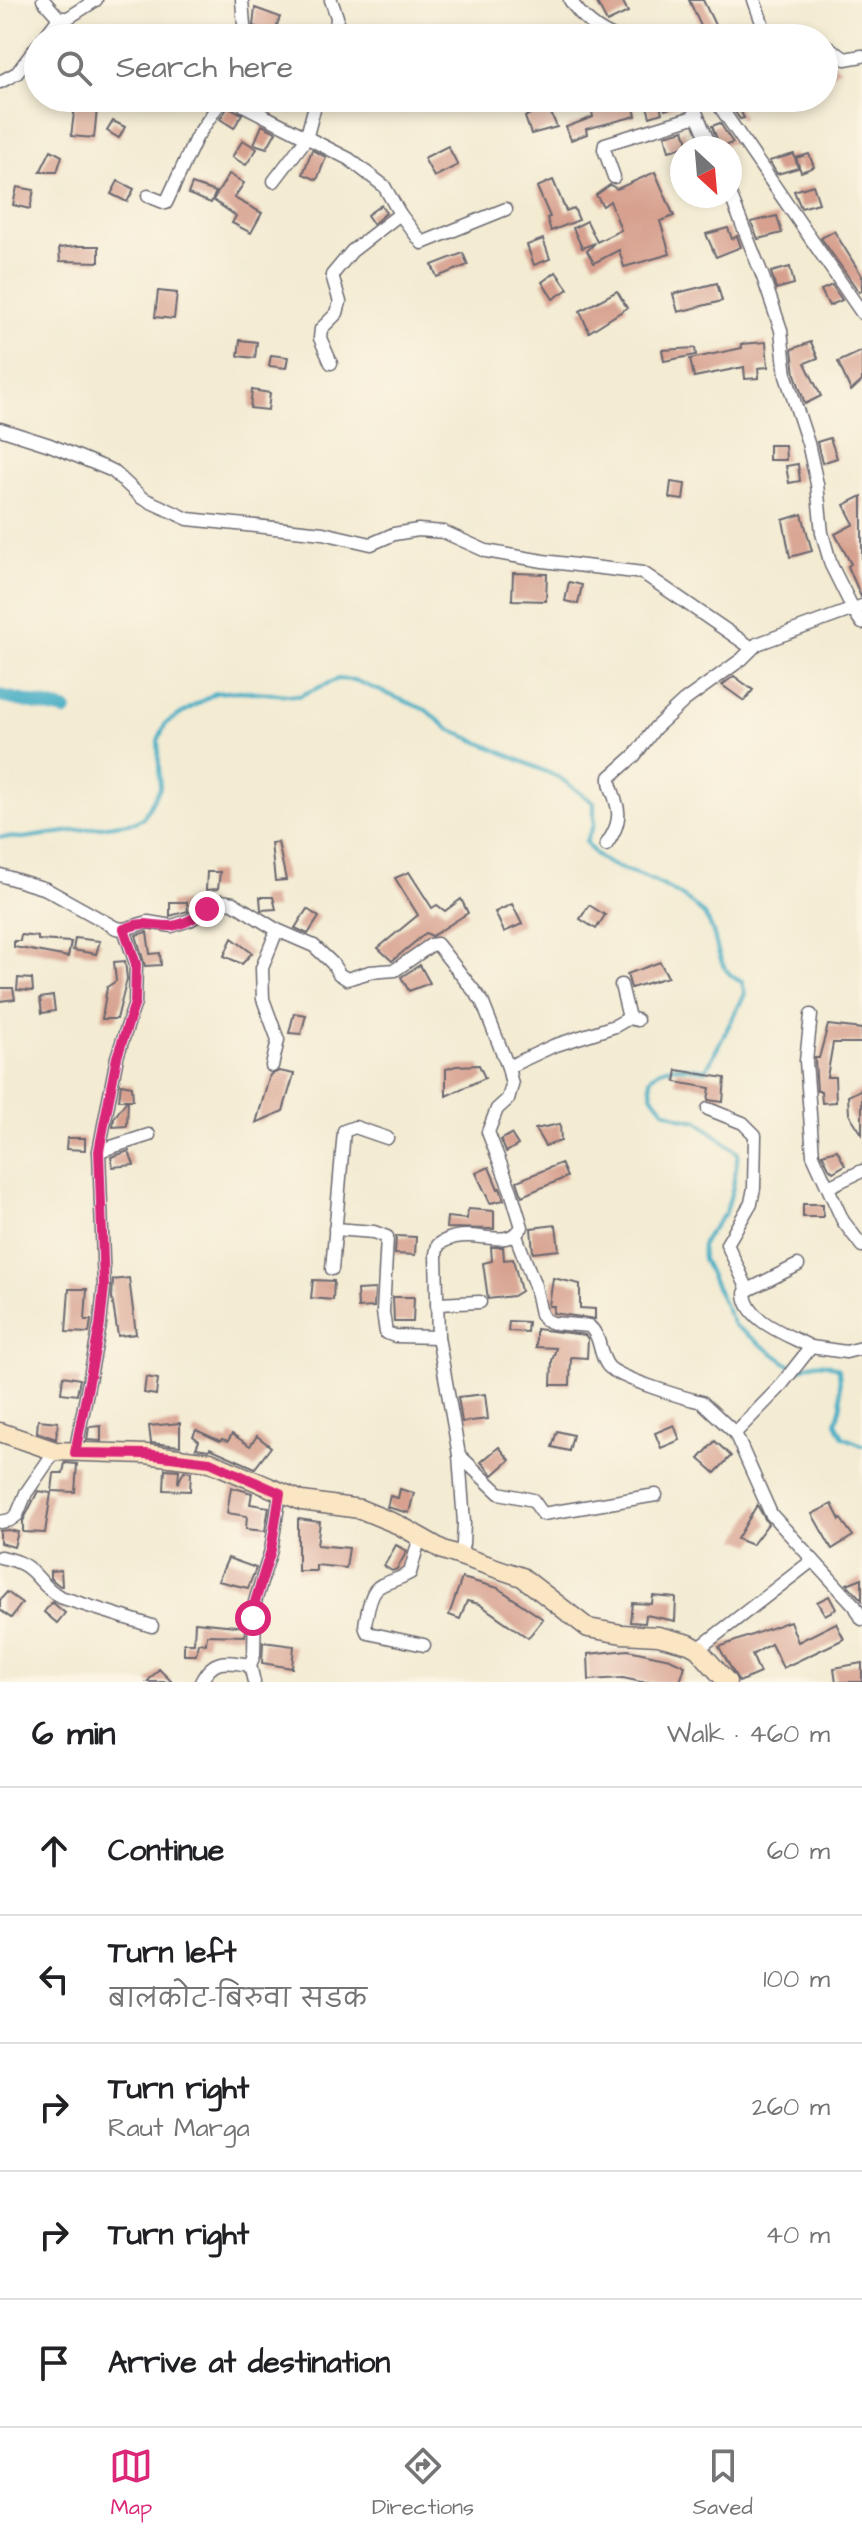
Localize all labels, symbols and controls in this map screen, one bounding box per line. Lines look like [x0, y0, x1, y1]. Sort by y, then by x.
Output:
search box [24, 24, 838, 112]
icon: search [52, 46, 96, 90]
text: Search here [116, 47, 293, 89]
north arrow [670, 136, 742, 208]
route end [189, 891, 225, 927]
route start [235, 1600, 271, 1636]
text: 6 min [32, 1710, 116, 1758]
text: Walk · 460 m [667, 1716, 830, 1752]
icon: ahead [32, 1829, 76, 1873]
text: Continue [108, 1830, 224, 1872]
text: 60 m [767, 1833, 830, 1869]
text: Turn left [108, 1932, 236, 1974]
icon: left [32, 1957, 76, 2001]
text: 100 m [763, 1961, 830, 1997]
text: बालकोट-बिरुवा सडक [108, 1981, 367, 2017]
text: Turn right [108, 2068, 249, 2110]
icon: right [32, 2085, 76, 2129]
text: 260 m [752, 2089, 830, 2125]
text: Raut Marga [108, 2110, 250, 2146]
icon: right [32, 2213, 76, 2257]
text: Turn right [108, 2214, 249, 2256]
text: 40 m [765, 2217, 830, 2253]
icon: arrive [32, 2341, 76, 2385]
text: Arrive at destination [108, 2342, 390, 2384]
tab: Map [109, 2444, 153, 2523]
tab: Directions [372, 2444, 474, 2523]
tab: Saved [693, 2444, 753, 2523]

